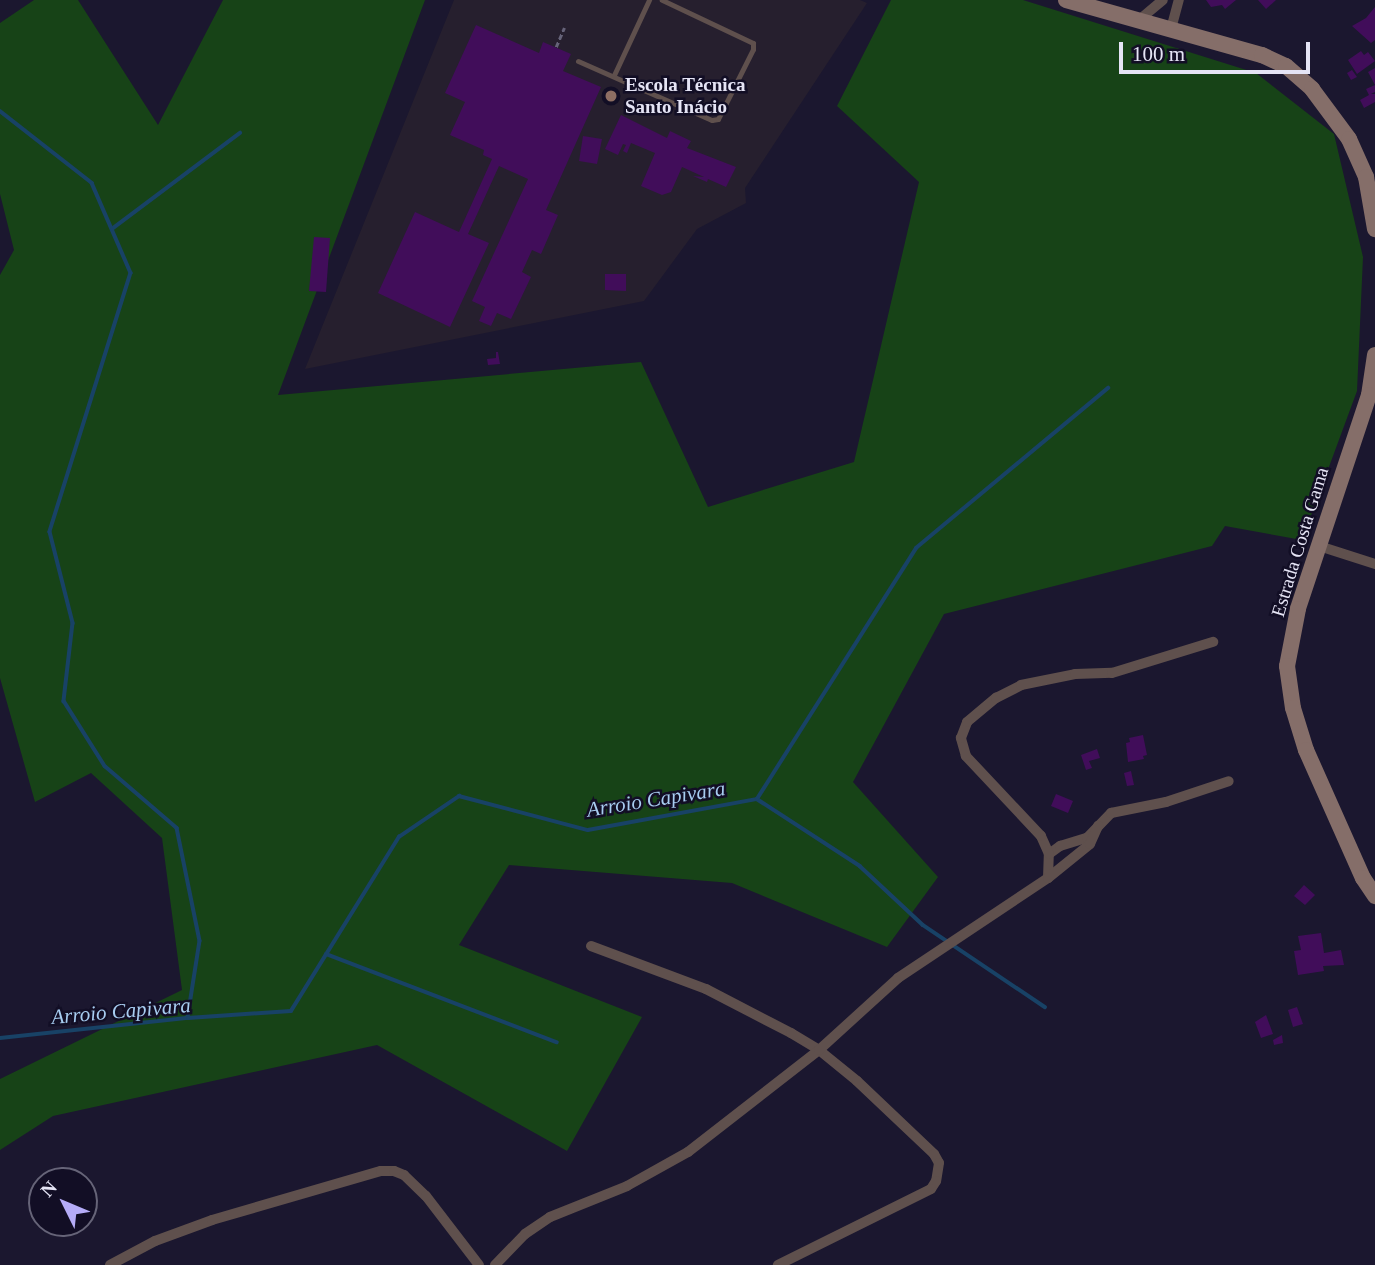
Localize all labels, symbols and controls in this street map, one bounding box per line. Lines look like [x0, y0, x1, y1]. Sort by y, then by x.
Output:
scale bar [1123, 28, 1314, 72]
text: 100 m [1132, 42, 1185, 66]
place label: Escola Técnica Santo Inácio [625, 74, 746, 118]
marker: Escola Técnica Santo Inácio [603, 88, 619, 104]
street label: Estrada Costa Gama [1266, 464, 1334, 620]
water label: Arroio Capivara [585, 776, 727, 822]
water label: Arroio Capivara [50, 992, 192, 1030]
north arrow [28, 1167, 98, 1237]
text: N [36, 1177, 61, 1201]

